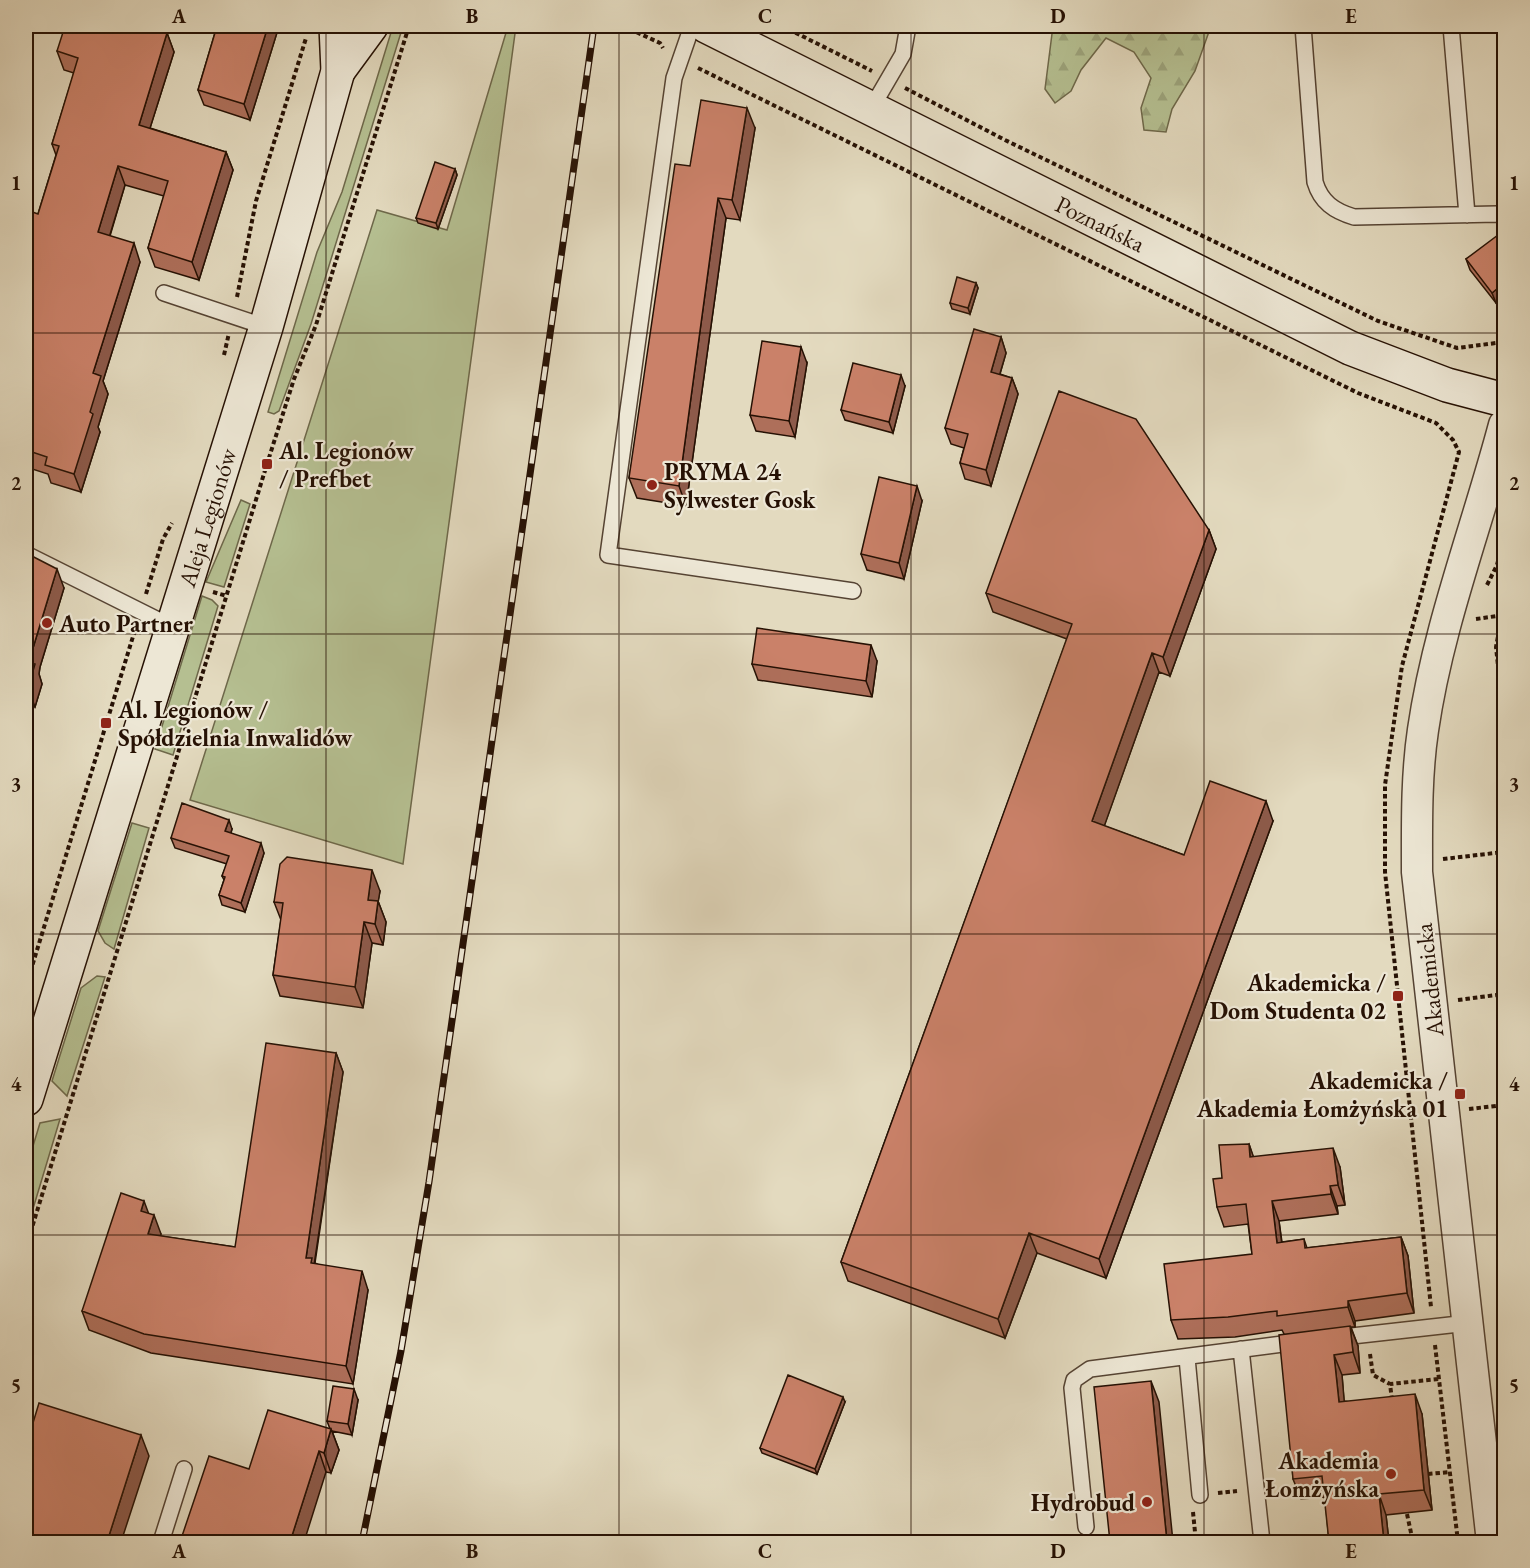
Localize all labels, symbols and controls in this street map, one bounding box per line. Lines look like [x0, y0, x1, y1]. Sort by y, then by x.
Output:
text: A [171, 3, 187, 29]
text: B [466, 3, 478, 29]
text: C [758, 3, 772, 29]
text: D [1050, 3, 1066, 29]
text: E [1345, 3, 1357, 29]
text: 1 [11, 170, 21, 196]
text: 1 [1509, 170, 1519, 196]
street label: Poznańska [1050, 188, 1151, 259]
place label: Al. Legionów / Prefbet [278, 435, 414, 494]
street label: Aleja Legionów [170, 444, 243, 592]
place label: PRYMA 24 Sylwester Gosk [664, 456, 816, 516]
marker: Al. Legionów / Prefbet [260, 457, 274, 471]
text: 2 [11, 470, 22, 496]
text: 2 [1509, 470, 1520, 496]
marker: PRYMA 24 Sylwester Gosk [645, 478, 659, 492]
place label: Auto Partner [58, 608, 193, 639]
marker: Auto Partner [40, 616, 54, 630]
place label: Al. Legionów / Spółdzielnia Inwalidów [117, 694, 352, 753]
marker: Al. Legionów / Spółdzielnia Inwalidów [99, 716, 113, 730]
text: 3 [11, 771, 21, 797]
text: 3 [1509, 771, 1519, 797]
street label: Akademicka [1408, 921, 1450, 1039]
place label: Akademicka / Dom Studenta 02 [1210, 967, 1386, 1026]
marker: Akademicka / Dom Studenta 02 [1391, 989, 1405, 1003]
place label: Akademicka / Akademia Łomżyńska 01 [1196, 1065, 1448, 1125]
text: 4 [11, 1071, 22, 1097]
text: 4 [1509, 1071, 1520, 1097]
marker: Akademicka / Akademia Łomżyńska 01 [1453, 1087, 1467, 1101]
text: 5 [11, 1372, 21, 1398]
text: 5 [1509, 1372, 1519, 1398]
place label: Akademia Łomżyńska [1265, 1445, 1379, 1505]
marker: Akademia Łomżyńska [1384, 1467, 1398, 1481]
place label: Hydrobud [1031, 1487, 1136, 1519]
marker: Hydrobud [1140, 1495, 1154, 1509]
text: A [171, 1538, 187, 1564]
text: B [466, 1538, 478, 1564]
text: C [758, 1538, 772, 1564]
text: D [1050, 1538, 1066, 1564]
text: E [1345, 1538, 1357, 1564]

